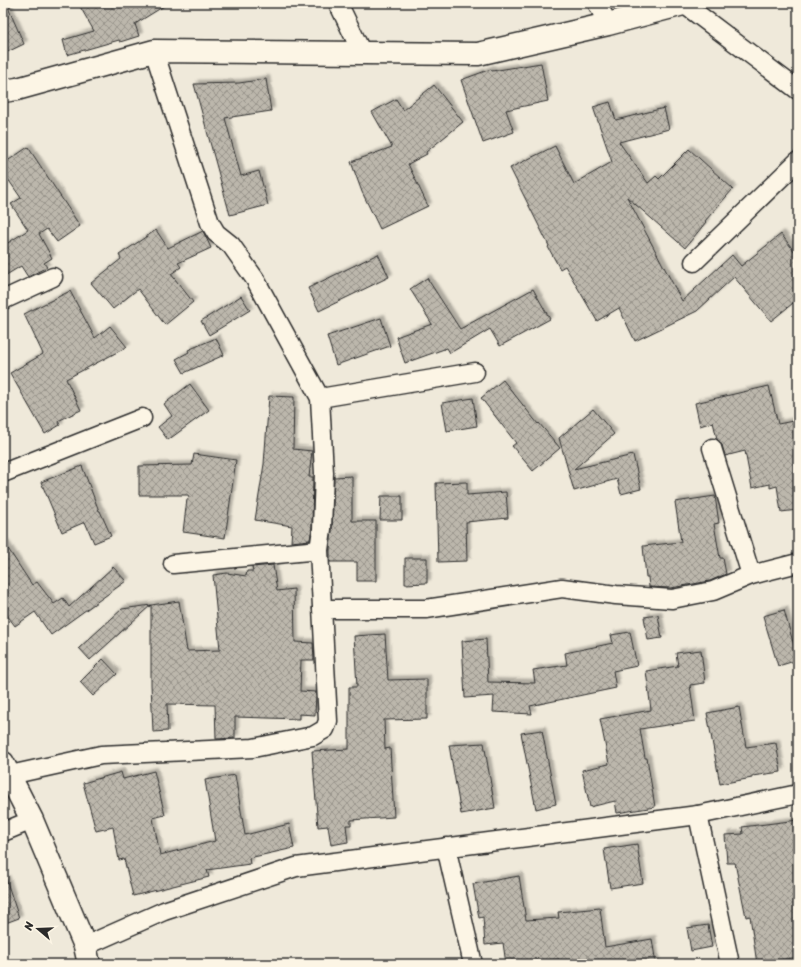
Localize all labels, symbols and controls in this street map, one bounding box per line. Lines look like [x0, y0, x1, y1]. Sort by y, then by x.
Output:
north arrow [18, 909, 58, 949]
text: N [18, 919, 39, 934]

